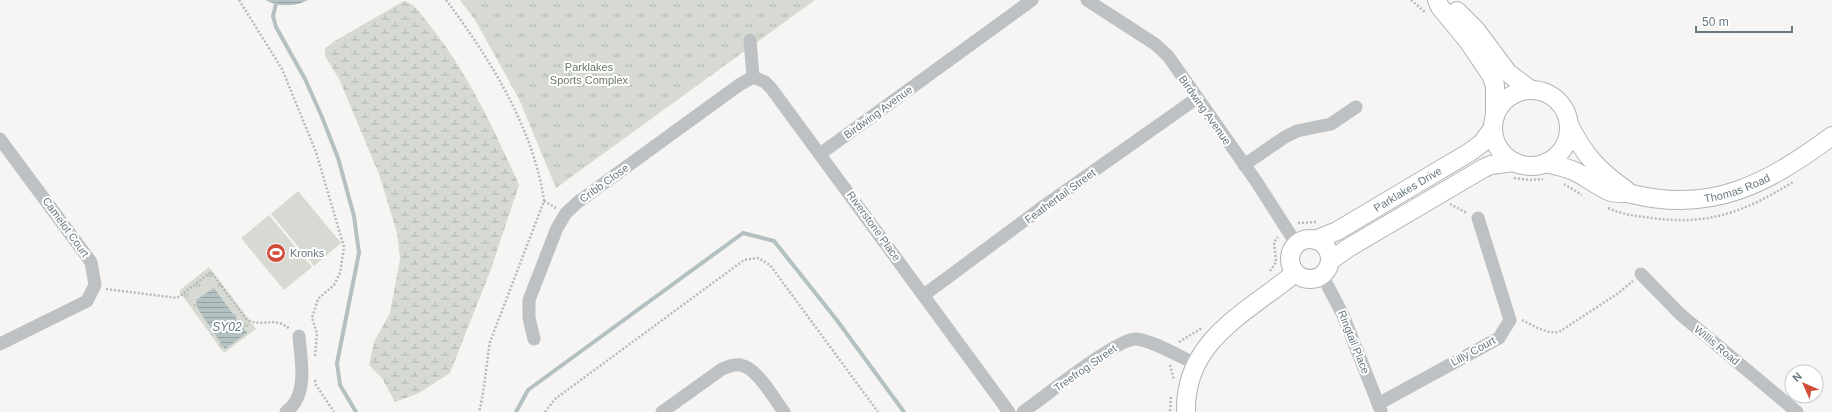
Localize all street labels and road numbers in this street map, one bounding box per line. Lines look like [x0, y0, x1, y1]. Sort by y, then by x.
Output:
street label: Birdwing Avenue [1177, 73, 1233, 147]
street label: Birdwing Avenue [841, 83, 915, 141]
street label: Cribb Close [577, 161, 631, 205]
street label: Parklakes Drive [1371, 164, 1444, 214]
street label: Feathertail Street [1022, 166, 1098, 226]
street label: Thomas Road [1703, 171, 1772, 204]
street label: Riverstone Place [845, 189, 903, 263]
street label: Camelot Court [40, 195, 92, 259]
street label: Ringtail Place [1336, 309, 1372, 375]
street label: Willis Road [1692, 323, 1742, 367]
street label: Lilly Court [1449, 334, 1497, 368]
street label: Treefrog Street [1051, 342, 1119, 394]

